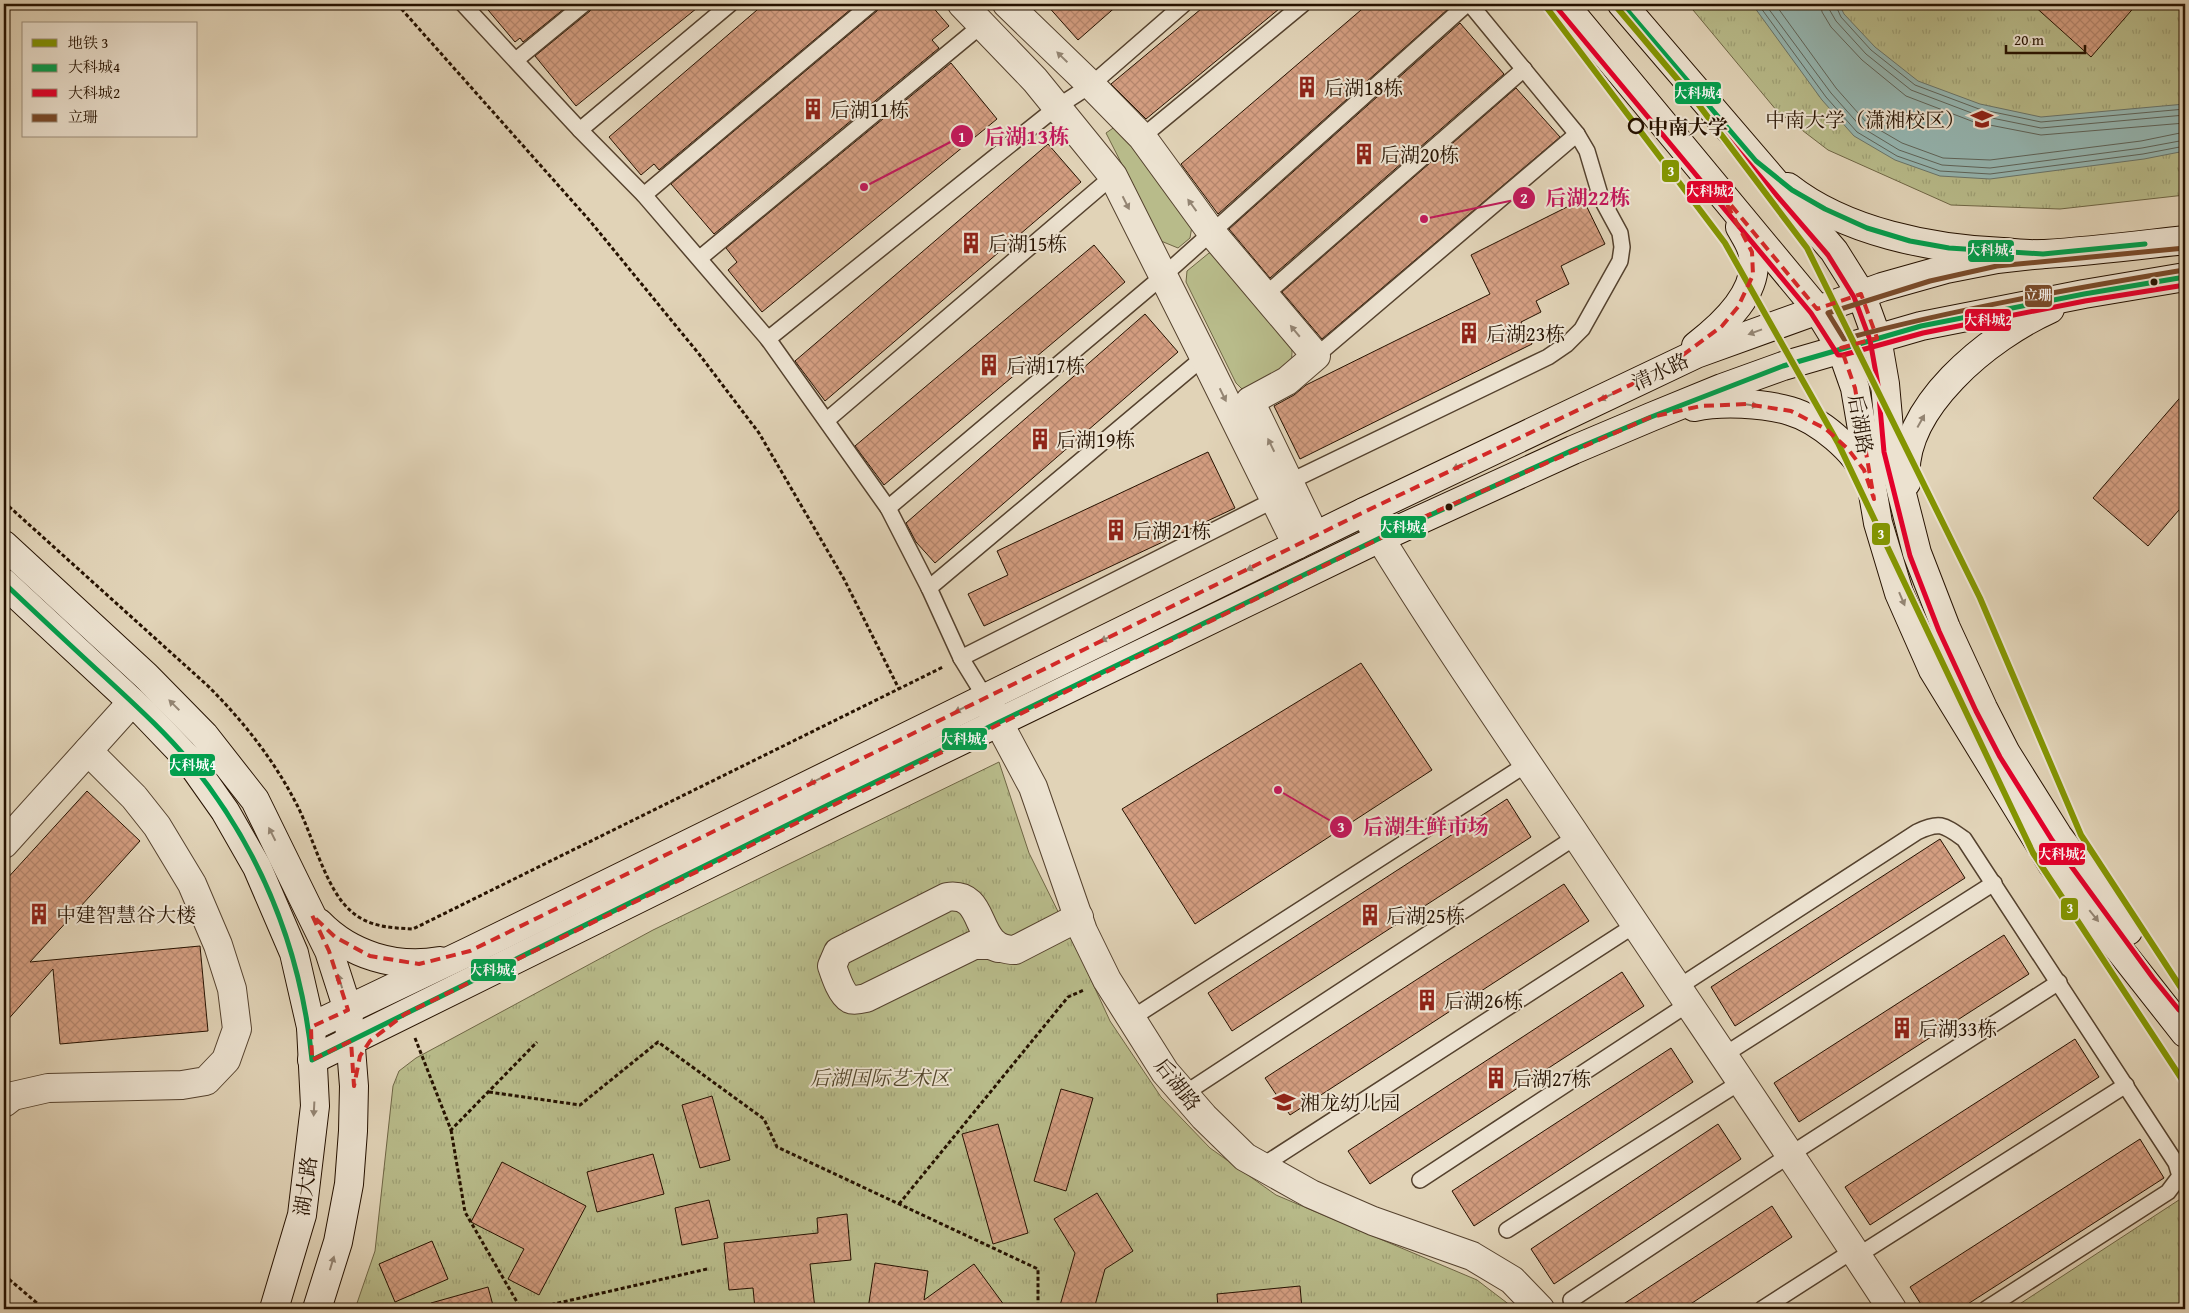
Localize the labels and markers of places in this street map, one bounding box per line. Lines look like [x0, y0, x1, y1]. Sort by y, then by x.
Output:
place label: 后湖18栋 [1324, 73, 1403, 102]
building icon: 后湖18栋 [1294, 74, 1320, 100]
place label: 后湖11栋 [830, 95, 909, 124]
building icon: 后湖11栋 [800, 96, 826, 122]
place label: 中南大学（潇湘校区） [1765, 105, 1965, 134]
school or university icon: 中南大学（潇湘校区） [1969, 106, 1995, 132]
place label: 中南大学 [1648, 112, 1728, 141]
callout: 后湖13栋 [949, 118, 1079, 154]
marker: 中南大学 [1628, 118, 1644, 134]
place label: 后湖20栋 [1380, 140, 1459, 169]
building icon: 后湖20栋 [1351, 141, 1377, 167]
callout: 后湖22栋 [1511, 180, 1641, 216]
place label: 后湖15栋 [988, 229, 1067, 258]
building icon: 后湖15栋 [958, 230, 984, 256]
unlabelled marker [2149, 277, 2159, 287]
place label: 后湖23栋 [1486, 319, 1565, 348]
building icon: 后湖23栋 [1456, 320, 1482, 346]
place label: 后湖17栋 [1006, 351, 1085, 380]
building icon: 后湖17栋 [976, 352, 1002, 378]
place label: 后湖19栋 [1056, 425, 1135, 454]
building icon: 后湖19栋 [1027, 426, 1053, 452]
unlabelled marker [1444, 502, 1454, 512]
place label: 后湖21栋 [1132, 516, 1211, 545]
building icon: 后湖21栋 [1103, 517, 1129, 543]
callout: 后湖生鲜市场 [1328, 809, 1499, 845]
place label: 中建智慧谷大楼 [56, 900, 196, 929]
building icon: 中建智慧谷大楼 [26, 901, 52, 927]
place label: 后湖25栋 [1386, 901, 1465, 930]
building icon: 后湖25栋 [1357, 902, 1383, 928]
place label: 后湖26栋 [1444, 986, 1523, 1015]
building icon: 后湖26栋 [1414, 987, 1440, 1013]
place label: 后湖33栋 [1918, 1014, 1997, 1043]
building icon: 后湖33栋 [1889, 1015, 1915, 1041]
place label: 后湖27栋 [1512, 1064, 1591, 1093]
building icon: 后湖27栋 [1483, 1065, 1509, 1091]
place label: 湘龙幼儿园 [1300, 1088, 1400, 1117]
school or university icon: 湘龙幼儿园 [1271, 1089, 1297, 1115]

